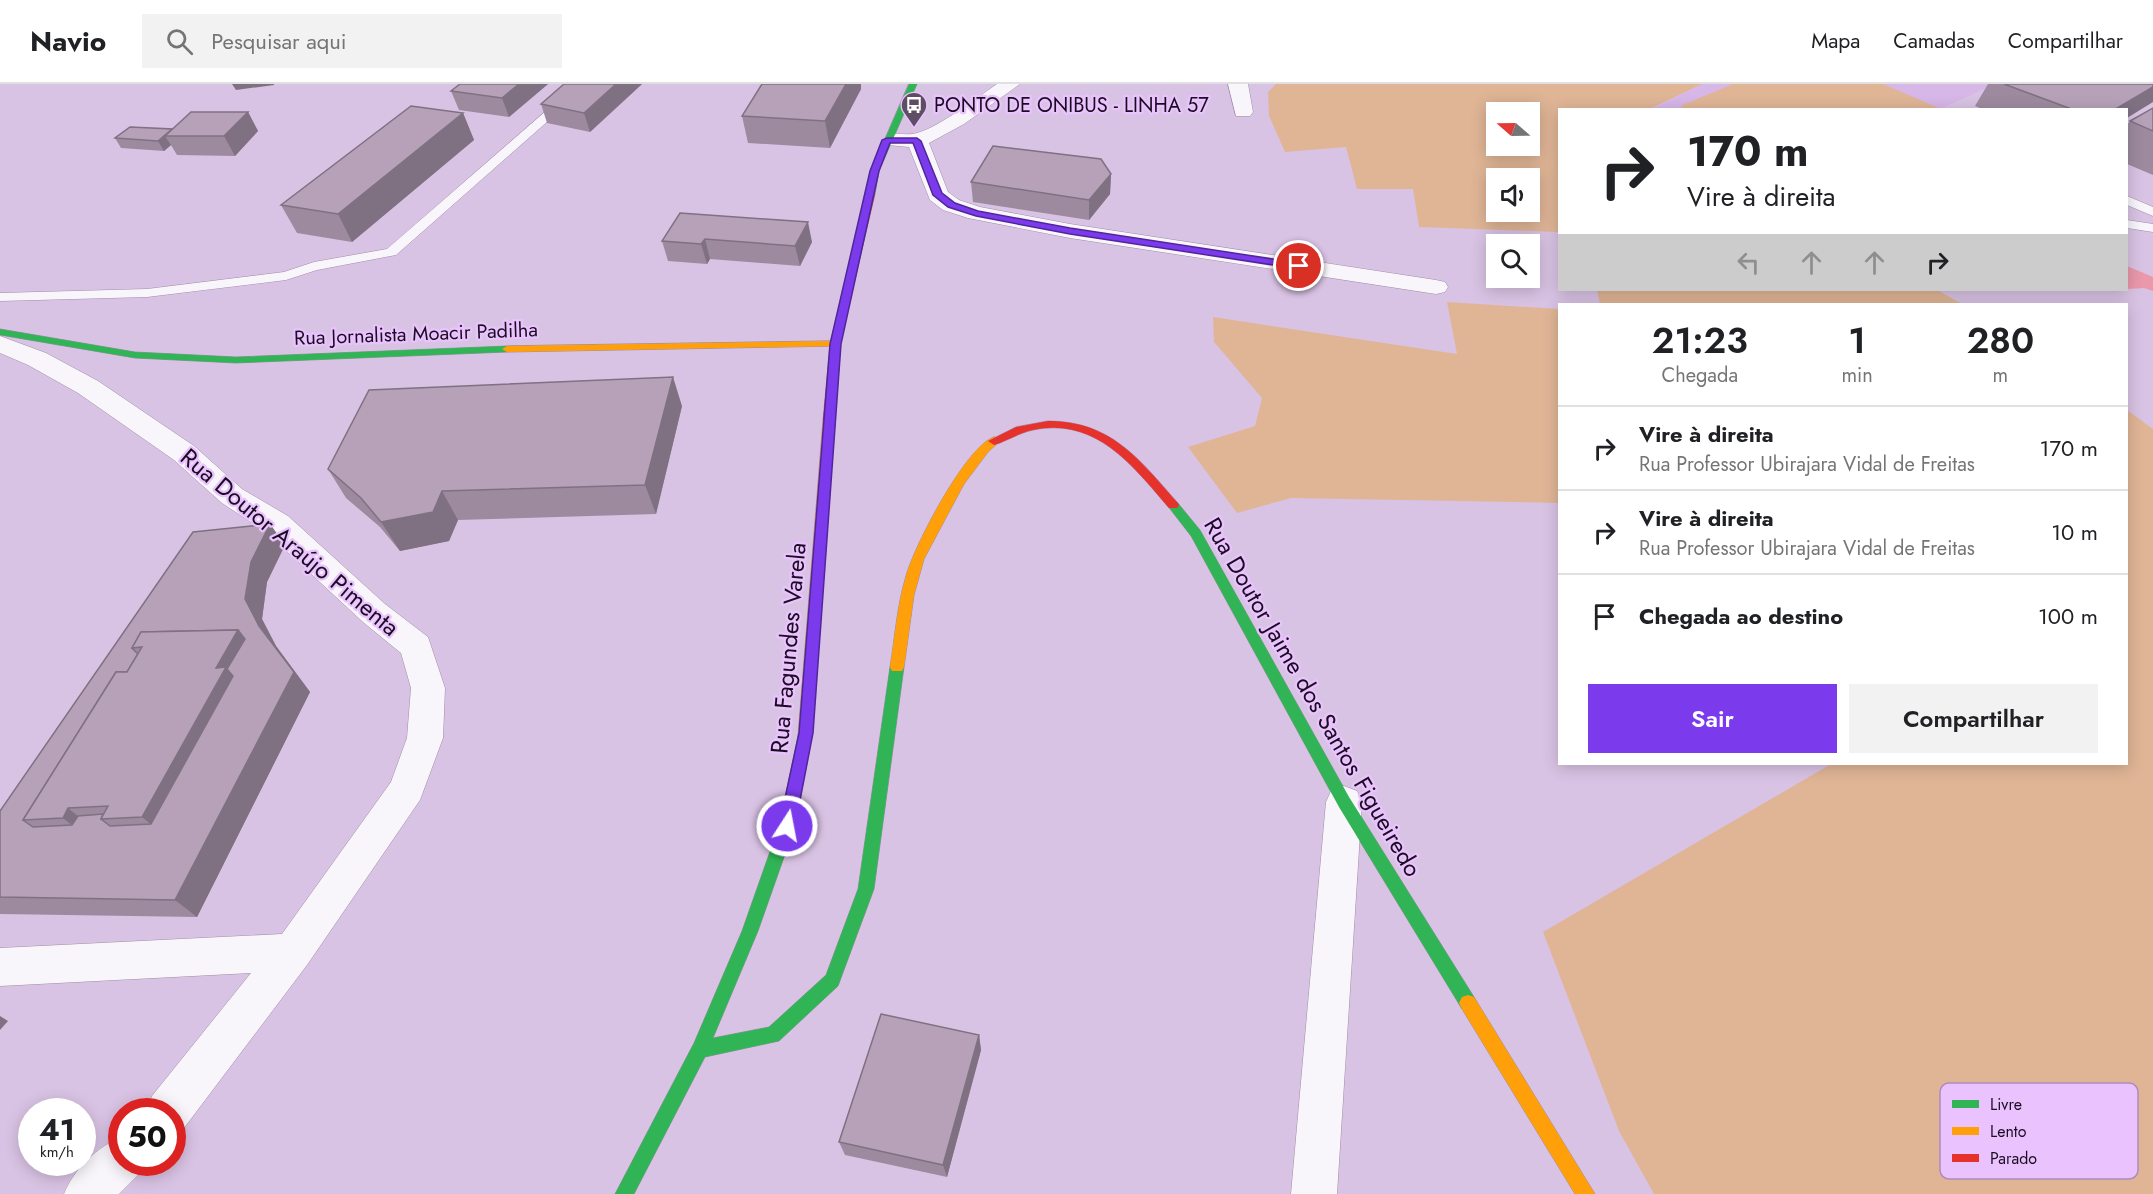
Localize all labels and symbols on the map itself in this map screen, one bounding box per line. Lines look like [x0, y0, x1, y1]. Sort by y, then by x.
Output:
bus stop icon: PONTO DE ONIBUS - LINHA 57 [899, 90, 929, 128]
place label: PONTO DE ONIBUS - LINHA 57 [934, 91, 1209, 120]
north arrow [1486, 102, 1540, 156]
pin [1273, 240, 1324, 291]
street label: Rua Jornalista Moacir Padilha [294, 315, 538, 353]
street label: Rua Doutor Araújo Pimenta [173, 440, 407, 644]
street label: Rua Doutor Jaime dos Santos Figueiredo [1195, 511, 1431, 883]
street label: Rua Fagundes Varela [761, 541, 815, 755]
position arrow [755, 794, 819, 858]
legend [1940, 1083, 2138, 1179]
text: Livre [1990, 1093, 2022, 1116]
speed limit sign: 50 [108, 1098, 186, 1176]
text: Lento [1990, 1120, 2027, 1143]
text: Parado [1990, 1147, 2037, 1170]

